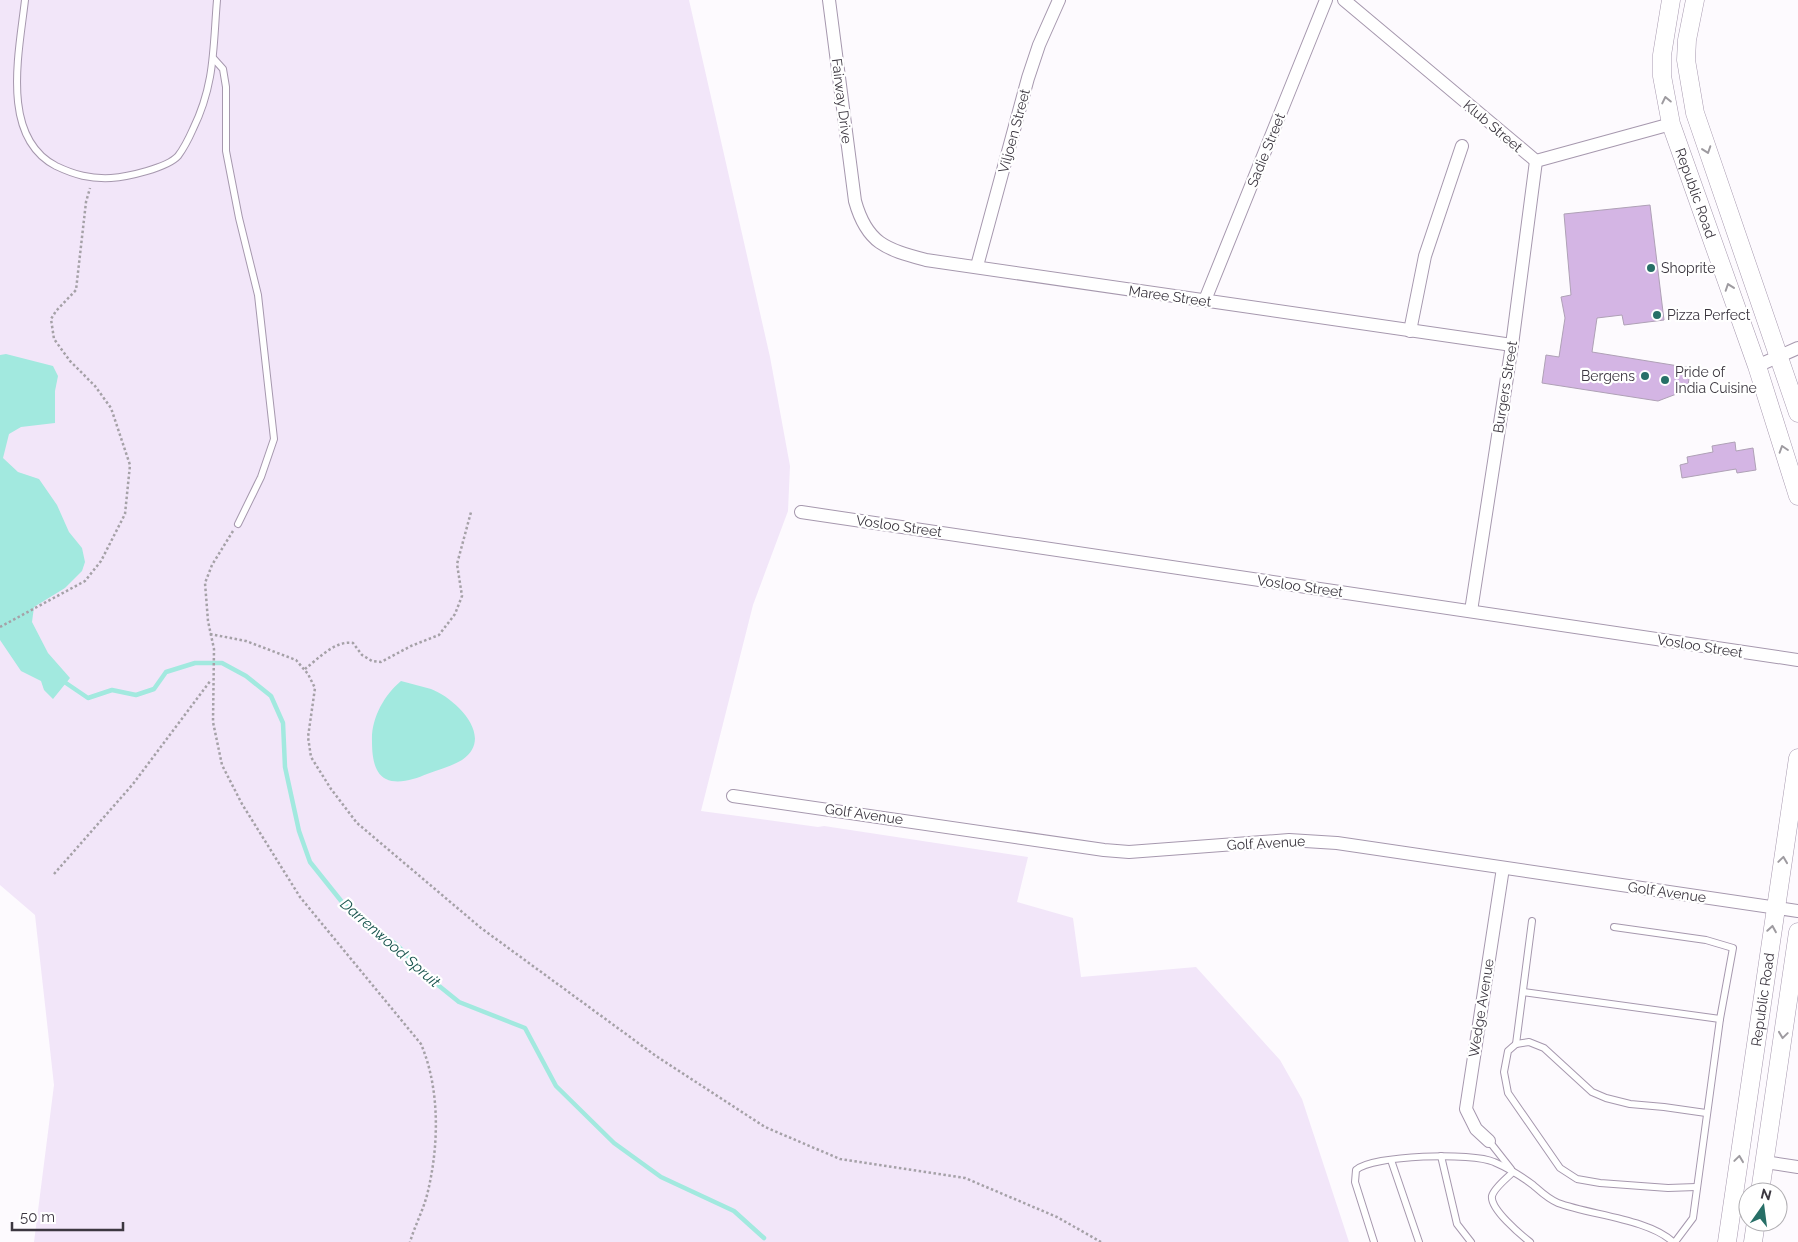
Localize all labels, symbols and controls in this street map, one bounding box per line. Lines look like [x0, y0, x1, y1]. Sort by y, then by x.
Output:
street label: Fairway Drive [829, 57, 855, 145]
street label: Viljoen Street [995, 87, 1033, 175]
one-way arrow [1661, 96, 1672, 105]
street label: Klub Street [1460, 97, 1526, 156]
street label: Sadie Street [1244, 110, 1288, 189]
street label: Republic Road [1672, 146, 1719, 240]
one-way arrow [1701, 146, 1711, 154]
place label: Shoprite [1661, 260, 1715, 276]
marker: Shoprite [1645, 262, 1657, 274]
street label: Maree Street [1128, 282, 1213, 310]
one-way arrow [1725, 284, 1735, 292]
place label: Pizza Perfect [1667, 307, 1751, 323]
marker: Pizza Perfect [1651, 309, 1663, 321]
street label: Burgers Street [1490, 339, 1520, 434]
place label: Pride of India Cuisine [1675, 364, 1757, 396]
place label: Bergens [1581, 368, 1635, 384]
marker: Bergens [1639, 370, 1651, 382]
marker: Pride of India Cuisine [1659, 374, 1671, 386]
one-way arrow [1779, 445, 1789, 454]
street label: Vosloo Street [855, 512, 943, 540]
street label: Vosloo Street [1256, 572, 1344, 600]
street label: Vosloo Street [1656, 631, 1744, 661]
street label: Golf Avenue [824, 801, 904, 827]
street label: Golf Avenue [1226, 833, 1306, 853]
one-way arrow [1777, 855, 1787, 864]
street label: Golf Avenue [1627, 879, 1707, 905]
water label: Darrenwood Spruit [337, 895, 444, 991]
one-way arrow [1767, 925, 1777, 933]
street label: Republic Road [1748, 952, 1777, 1048]
street label: Wedge Avenue [1465, 957, 1497, 1059]
one-way arrow [1779, 1030, 1789, 1039]
one-way arrow [1733, 1155, 1744, 1163]
north arrow [1738, 1182, 1788, 1232]
text: N [1759, 1185, 1773, 1203]
scale bar [12, 1200, 124, 1232]
text: 50 m [20, 1208, 55, 1226]

